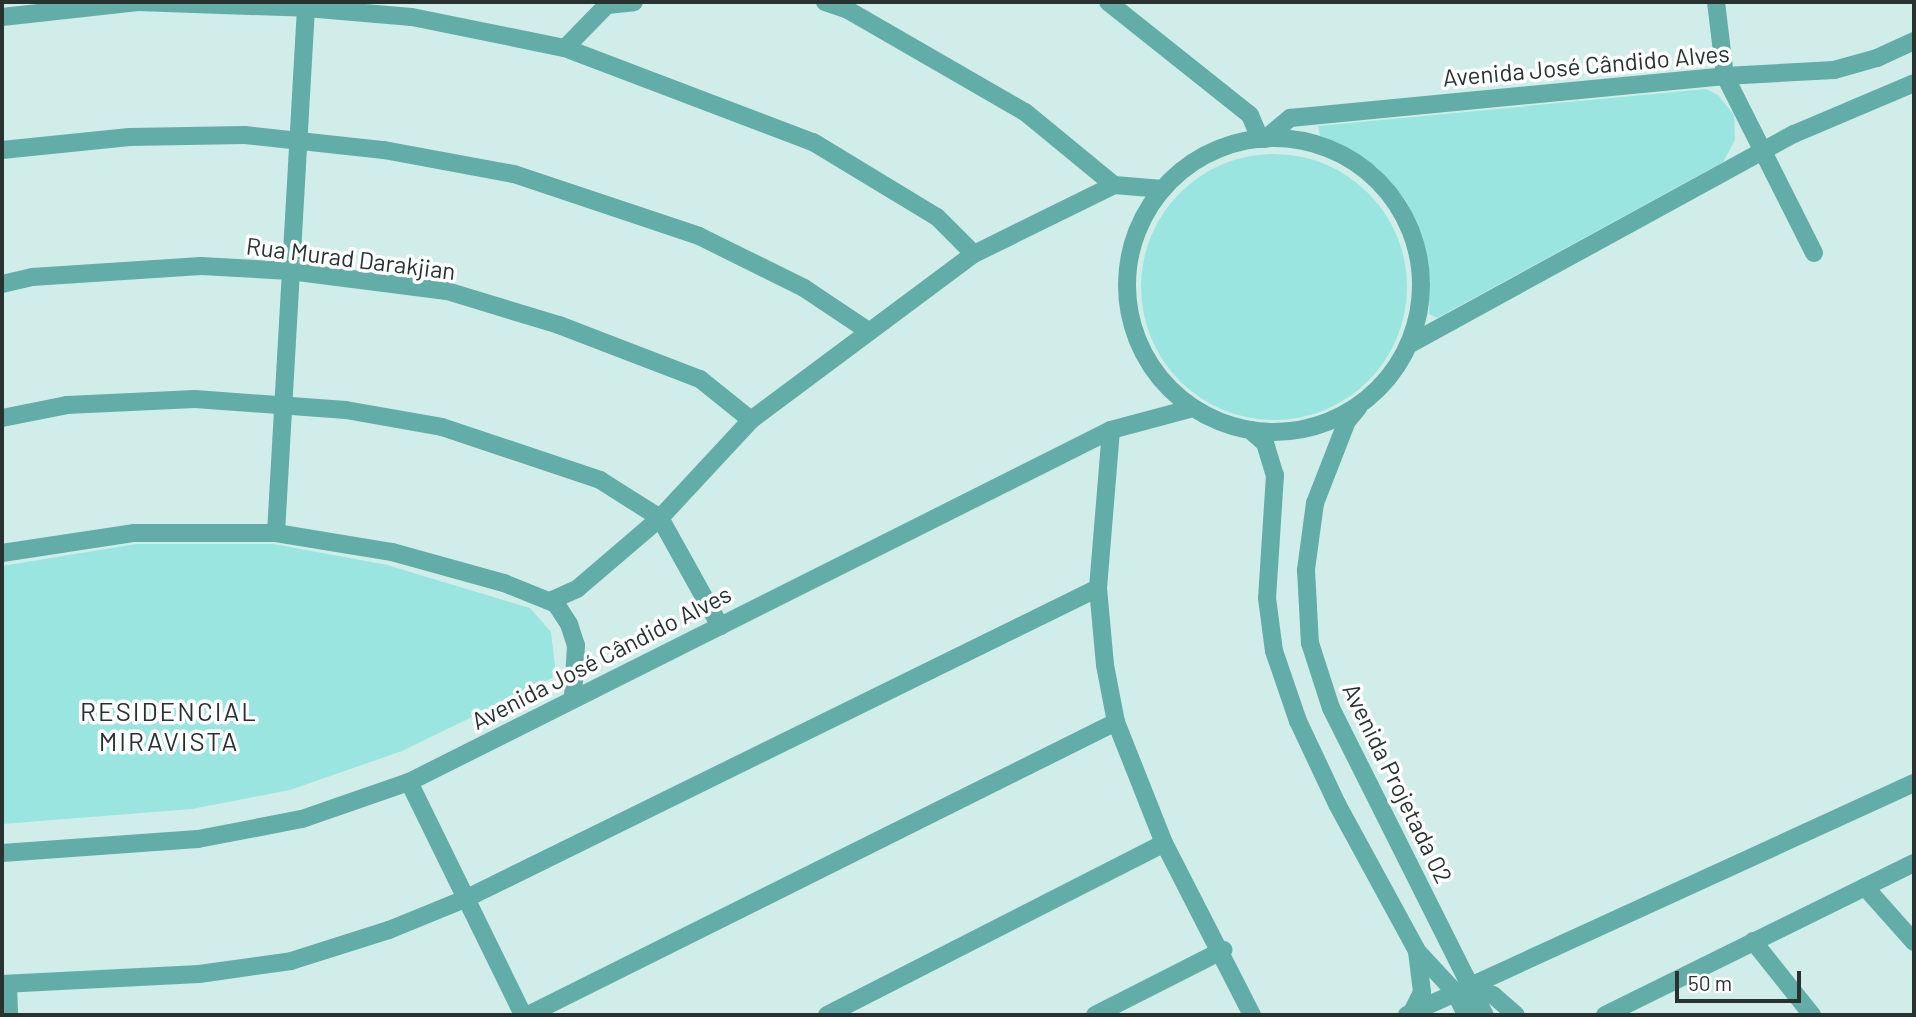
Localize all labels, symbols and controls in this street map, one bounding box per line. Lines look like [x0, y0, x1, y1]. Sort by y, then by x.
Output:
street label: Avenida José Cândido Alves [1441, 38, 1731, 92]
street label: Rua Murad Darakjian [245, 231, 457, 285]
street label: Avenida José Cândido Alves [466, 579, 736, 735]
street label: Avenida Projetada 02 [1337, 678, 1459, 888]
district label: RESIDENCIAL MIRAVISTA [81, 695, 257, 756]
scale bar [1678, 958, 1804, 1002]
text: 50 m [1688, 970, 1732, 995]

